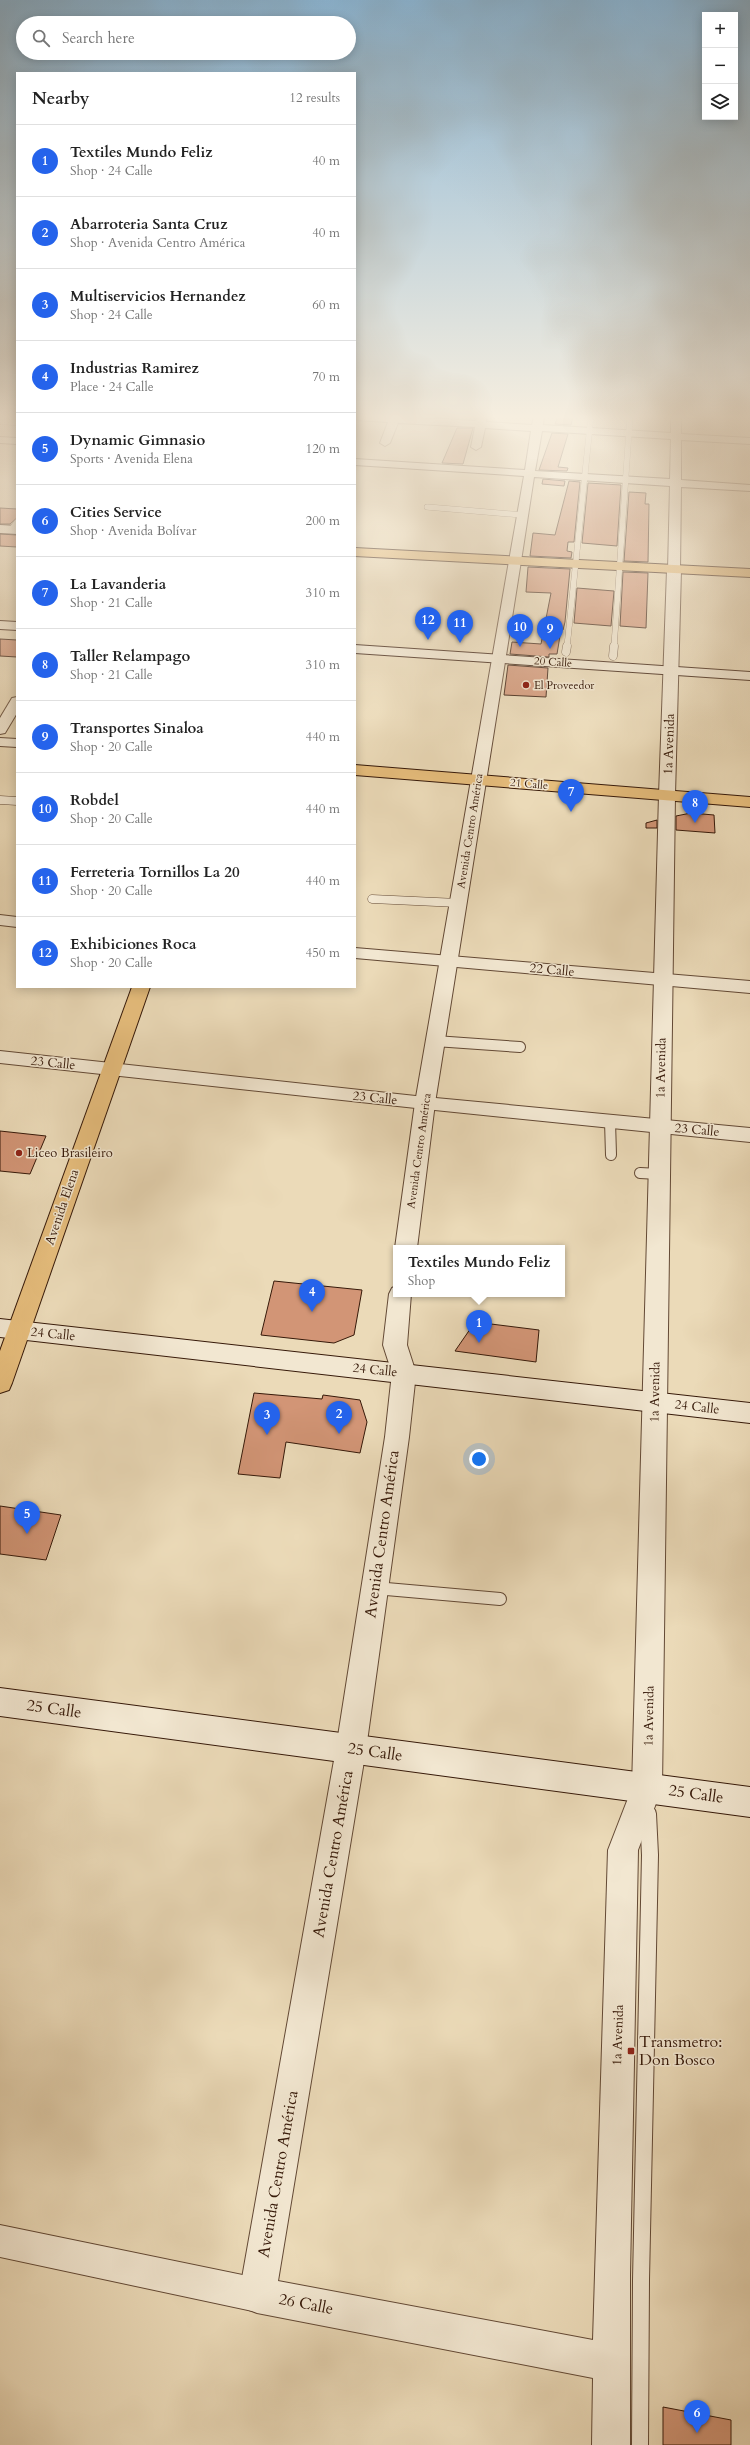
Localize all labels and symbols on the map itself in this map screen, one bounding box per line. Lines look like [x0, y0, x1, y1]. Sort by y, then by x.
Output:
pin: 12 [415, 607, 441, 640]
pin: 11 [447, 610, 473, 643]
pin: 10 [507, 614, 533, 647]
pin: 9 [537, 616, 563, 649]
street label: 20 Calle [534, 653, 572, 671]
place label: El Proveedor [534, 678, 595, 693]
marker: El Proveedor [521, 680, 531, 690]
street label: 1a Avenida [659, 713, 679, 775]
street label: Avenida Centro América [453, 772, 487, 890]
street label: 21 Calle [509, 775, 549, 793]
pin: 7 [558, 779, 584, 812]
pin: 8 [682, 790, 708, 823]
street label: 22 Calle [529, 959, 575, 981]
street label: 1a Avenida [651, 1037, 671, 1099]
street label: 23 Calle [30, 1052, 76, 1074]
street label: 23 Calle [352, 1087, 398, 1109]
street label: Avenida Centro América [403, 1092, 435, 1210]
street label: 23 Calle [674, 1119, 720, 1141]
place label: Liceo Brasileiro [27, 1144, 113, 1162]
marker: Liceo Brasileiro [14, 1148, 24, 1158]
street label: Avenida Elena [41, 1166, 83, 1247]
pin: 4 [299, 1279, 325, 1312]
pin: 1 [466, 1310, 492, 1343]
street label: 24 Calle [30, 1323, 76, 1345]
street label: 24 Calle [352, 1359, 398, 1381]
street label: 1a Avenida [645, 1361, 665, 1423]
street label: 24 Calle [674, 1395, 720, 1419]
pin: 2 [326, 1401, 352, 1434]
pin: 3 [254, 1402, 280, 1435]
street label: Avenida Centro América [359, 1449, 405, 1619]
your location [469, 1449, 489, 1469]
pin: 5 [14, 1501, 40, 1534]
street label: 1a Avenida [639, 1685, 659, 1747]
street label: 25 Calle [25, 1694, 83, 1724]
street label: 25 Calle [346, 1737, 404, 1767]
street label: Avenida Centro América [307, 1769, 359, 1939]
street label: 25 Calle [667, 1779, 725, 1809]
street label: 1a Avenida [608, 2004, 628, 2066]
place label: Transmetro: Don Bosco [639, 2031, 722, 2071]
marker: Transmetro: Don Bosco [626, 2046, 636, 2056]
street label: Avenida Centro América [252, 2089, 304, 2259]
street label: 26 Calle [277, 2288, 335, 2320]
pin: 6 [684, 2400, 710, 2433]

